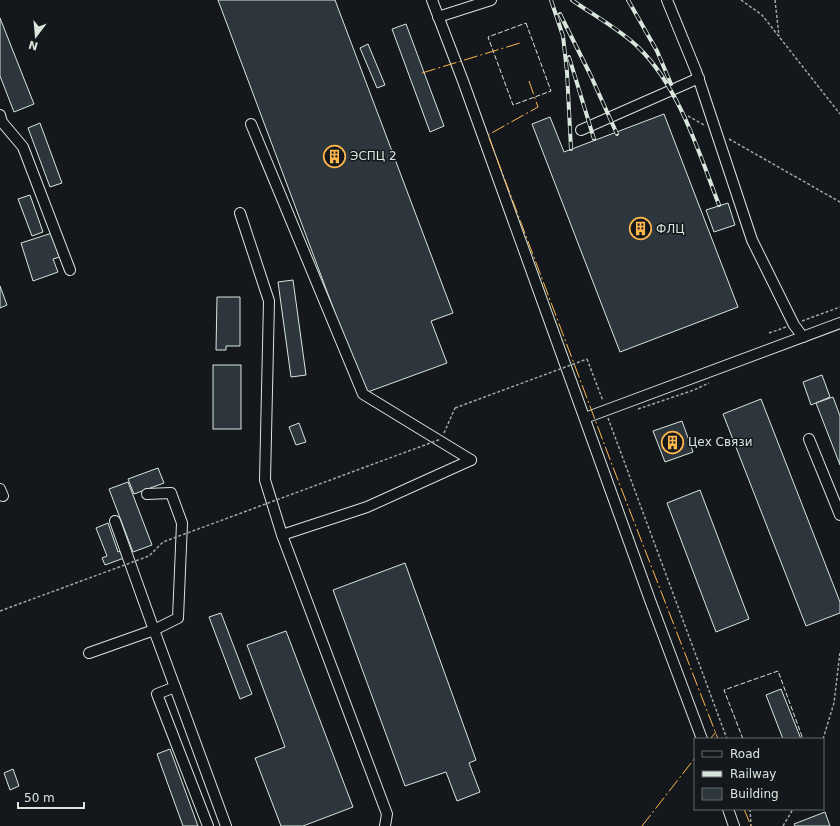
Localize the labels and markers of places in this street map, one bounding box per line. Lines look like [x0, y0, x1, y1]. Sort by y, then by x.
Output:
building icon: ЭСПЦ 2 [322, 143, 348, 169]
place label: ЭСПЦ 2 [350, 149, 397, 163]
building icon: ФЛЦ [628, 216, 654, 242]
place label: ФЛЦ [656, 222, 685, 236]
building icon: Цех Связи [660, 429, 686, 455]
place label: Цех Связи [688, 435, 752, 449]

